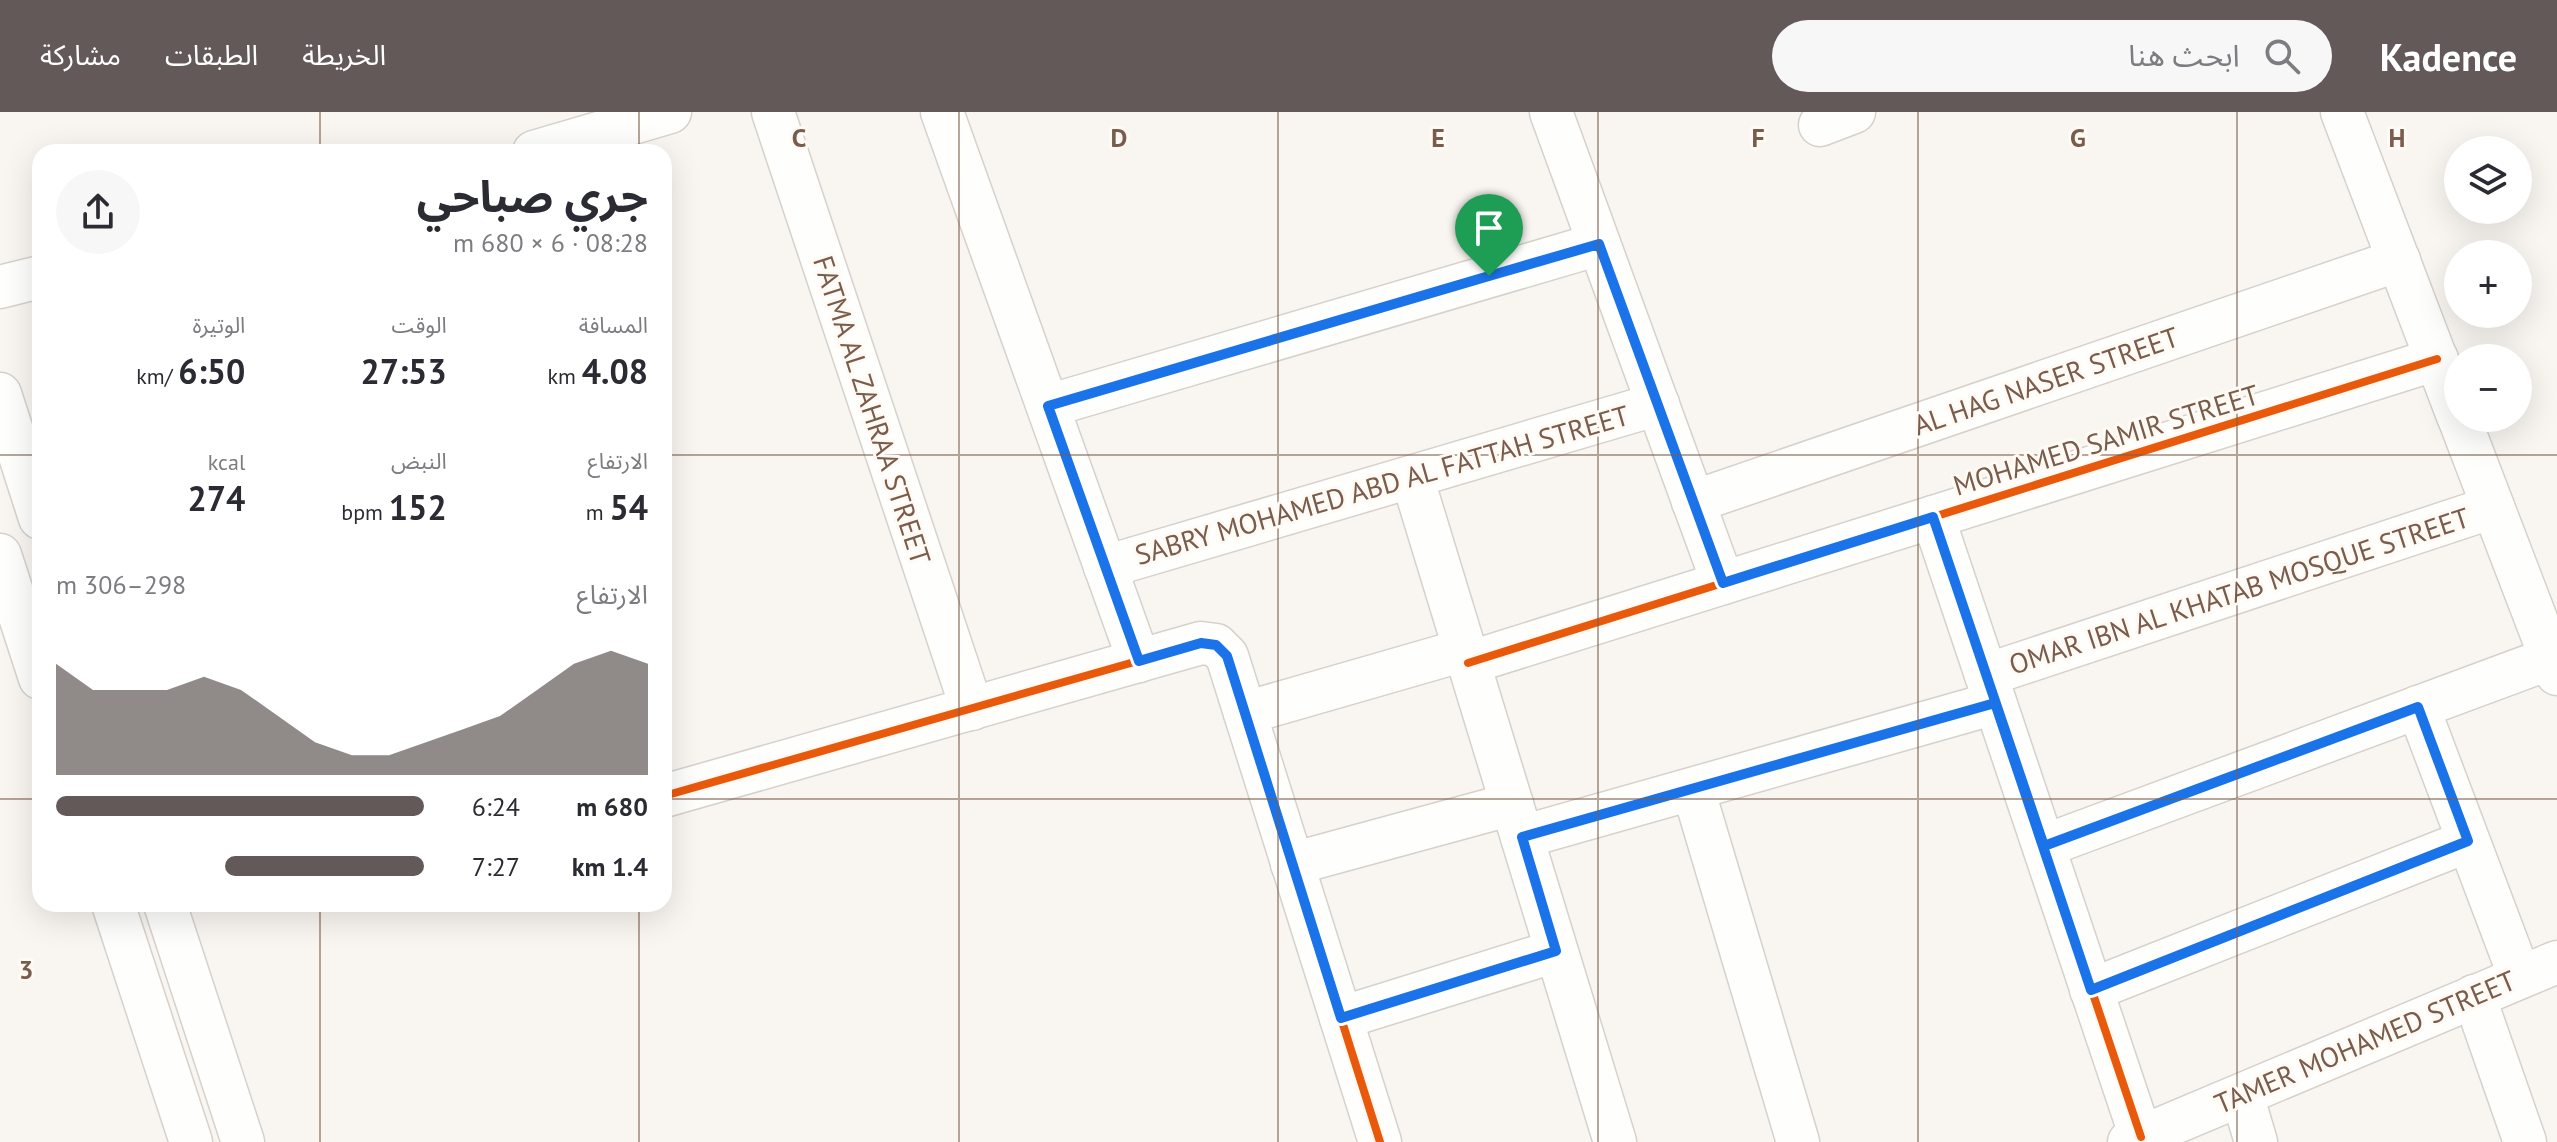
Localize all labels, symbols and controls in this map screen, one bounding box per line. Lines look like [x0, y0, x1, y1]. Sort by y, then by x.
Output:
search box [1772, 20, 2332, 92]
text: Kadence [2380, 32, 2517, 81]
icon: search [2260, 34, 2304, 78]
text: ابحث هنا [2128, 35, 2240, 74]
text: مشاركة [40, 36, 121, 73]
text: الطبقات [165, 36, 258, 73]
text: الخريطة [302, 36, 386, 73]
text: C [792, 121, 806, 154]
text: D [1111, 121, 1127, 154]
text: E [1431, 121, 1445, 154]
text: F [1751, 121, 1765, 154]
text: G [2070, 121, 2086, 154]
text: H [2389, 121, 2405, 154]
map controls [2444, 136, 2532, 432]
button: layers [2444, 136, 2532, 224]
text: جري صباحي [417, 167, 648, 224]
button: share [56, 170, 140, 254]
pin [1455, 194, 1523, 276]
icon: arrive [1467, 206, 1511, 250]
text: 08:28 · 6 × 680 m [453, 226, 648, 259]
button: + [2444, 240, 2532, 328]
street label: FATMA AL ZAHRAA STREET [805, 251, 940, 569]
text: الوتيرة [192, 311, 245, 339]
text: الوقت [391, 311, 447, 339]
text: المسافة [579, 311, 648, 339]
street label: AL HAG NASER STREET [1908, 318, 2184, 443]
button: − [2444, 344, 2532, 432]
text: 6:50 [178, 349, 245, 393]
text: 27:53 [360, 349, 447, 393]
text: 4.08 [582, 349, 648, 393]
text: /km [136, 362, 178, 390]
text: km [548, 362, 582, 390]
street label: MOHAMED SAMIR STREET [1949, 375, 2264, 504]
street label: SABRY MOHAMED ABD AL FATTAH STREET [1131, 396, 1634, 573]
text: النبض [391, 447, 447, 475]
text: الارتفاع [588, 447, 648, 475]
text: kcal [208, 448, 245, 476]
text: 274 [188, 476, 245, 520]
text: 152 [389, 485, 447, 529]
text: 54 [609, 485, 648, 529]
text: bpm [341, 498, 389, 526]
text: m [586, 498, 609, 526]
street label: OMAR IBN AL KHATAB MOSQUE STREET [2004, 498, 2474, 683]
text: 298–306 m [56, 568, 186, 601]
text: الارتفاع [577, 578, 648, 611]
text: 6:24 [472, 790, 520, 823]
text: 680 m [576, 790, 648, 823]
text: 7:27 [472, 850, 520, 883]
text: 1.4 km [572, 850, 648, 883]
text: 3 [19, 953, 33, 986]
street label: TAMER MOHAMED STREET [2209, 961, 2521, 1122]

